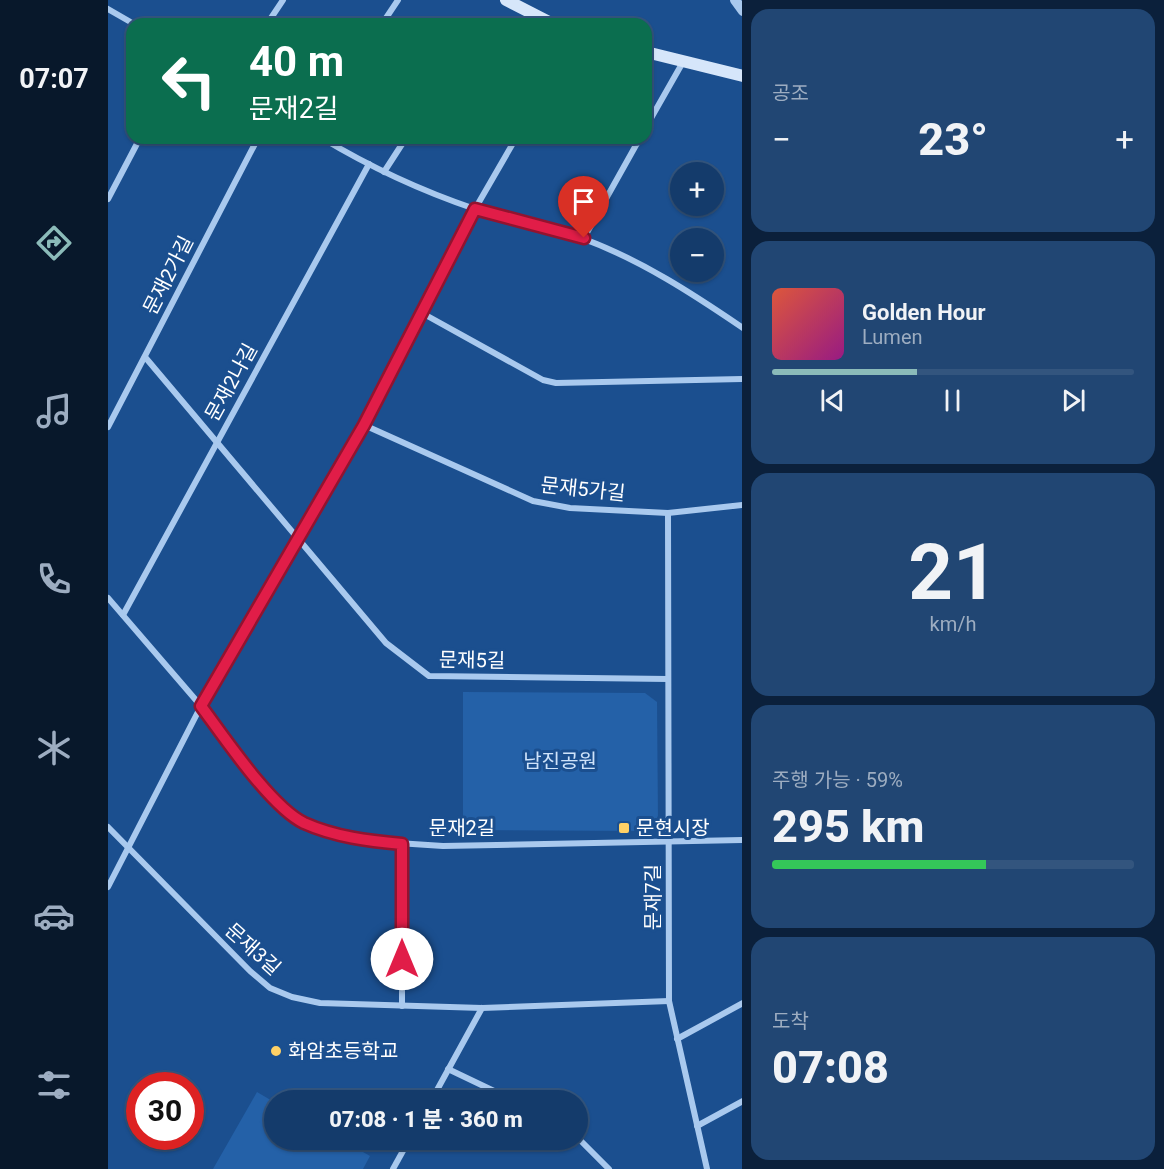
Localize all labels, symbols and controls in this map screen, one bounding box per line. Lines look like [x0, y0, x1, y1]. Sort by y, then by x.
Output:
text: 40 m [249, 37, 344, 86]
icon: left [150, 42, 228, 120]
text: 07:07 [19, 63, 89, 95]
text: 공조 [772, 81, 809, 105]
text: 문재2길 [249, 93, 339, 125]
text: 23° [918, 113, 988, 166]
text: − [772, 120, 791, 159]
text: + [1115, 120, 1134, 159]
map controls [670, 162, 724, 282]
button: + [670, 162, 724, 216]
pin [558, 176, 609, 238]
icon: arrive [567, 185, 600, 218]
icon: directions [33, 222, 75, 264]
button: − [670, 228, 724, 282]
street label: 문재2가길 [138, 232, 198, 318]
text: Golden Hour [862, 300, 986, 325]
text: Lumen [862, 325, 923, 349]
street label: 문재2나길 [200, 339, 262, 425]
icon: previous [816, 384, 849, 417]
icon: pause [936, 384, 969, 417]
icon: next [1057, 384, 1090, 417]
icon: music [33, 390, 75, 432]
street label: 문재5가길 [540, 473, 626, 505]
text: 21 [908, 527, 998, 618]
icon: phone [33, 558, 75, 600]
text: km/h [930, 612, 976, 636]
street label: 문재5길 [439, 647, 505, 673]
icon: climate [33, 727, 75, 769]
park label: 남진공원 [523, 749, 597, 773]
text: 주행 가능 · 59% [772, 768, 903, 792]
text: 295 km [772, 800, 924, 853]
street label: 문재2길 [429, 816, 495, 840]
place label: 문현시장 [636, 816, 710, 840]
marker: 문현시장 [617, 821, 631, 835]
street label: 문재7길 [641, 864, 665, 930]
icon: car [33, 895, 75, 937]
street label: 문재3길 [220, 918, 286, 980]
position arrow [370, 927, 434, 991]
text: 도착 [772, 1009, 809, 1033]
place label: 화암초등학교 [288, 1039, 398, 1063]
text: 07:08 [772, 1041, 889, 1094]
marker: 화암초등학교 [269, 1044, 283, 1058]
icon: filters [33, 1064, 75, 1106]
speed limit sign: 30 [126, 1072, 204, 1150]
text: 07:08 · 1 분 · 360 m [329, 1107, 523, 1132]

